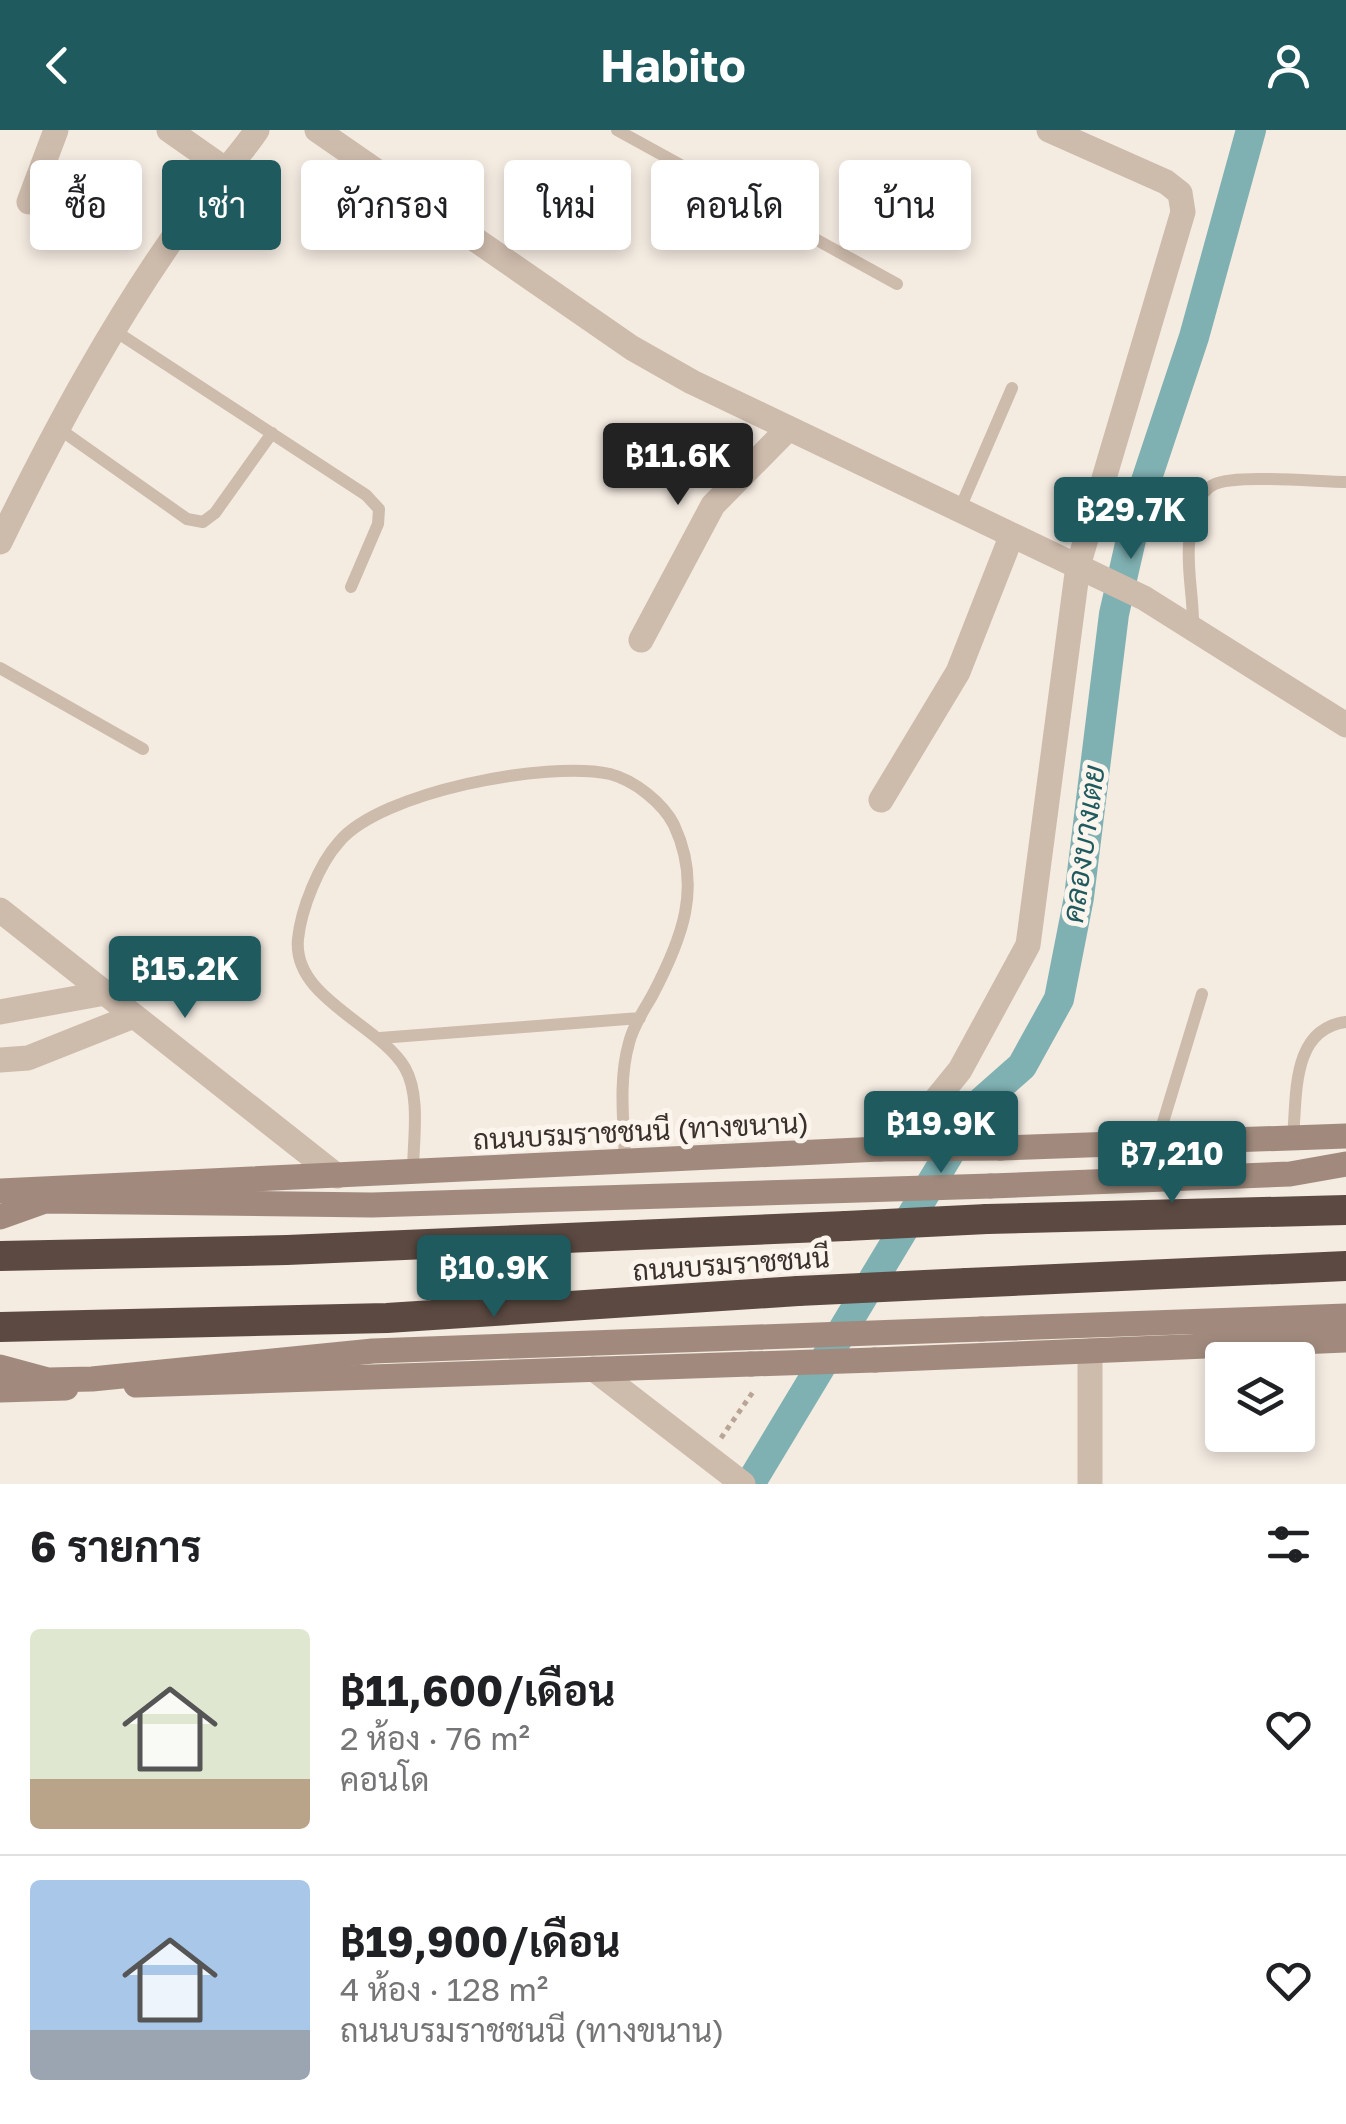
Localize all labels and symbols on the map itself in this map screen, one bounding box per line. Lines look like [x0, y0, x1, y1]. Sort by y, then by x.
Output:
pin: ฿11.6K [597, 423, 759, 508]
pin: ฿29.7K [1050, 477, 1212, 562]
water label: คลองบางเตย [1054, 763, 1112, 925]
pin: ฿15.2K [104, 936, 266, 1021]
pin: ฿19.9K [860, 1091, 1022, 1176]
street label: ถนนบรมราชชนนี (ทางขนาน) [472, 1104, 810, 1156]
pin: ฿7,210 [1091, 1121, 1253, 1206]
pin: ฿10.9K [413, 1235, 575, 1320]
street label: ถนนบรมราชชนนี [631, 1239, 831, 1287]

